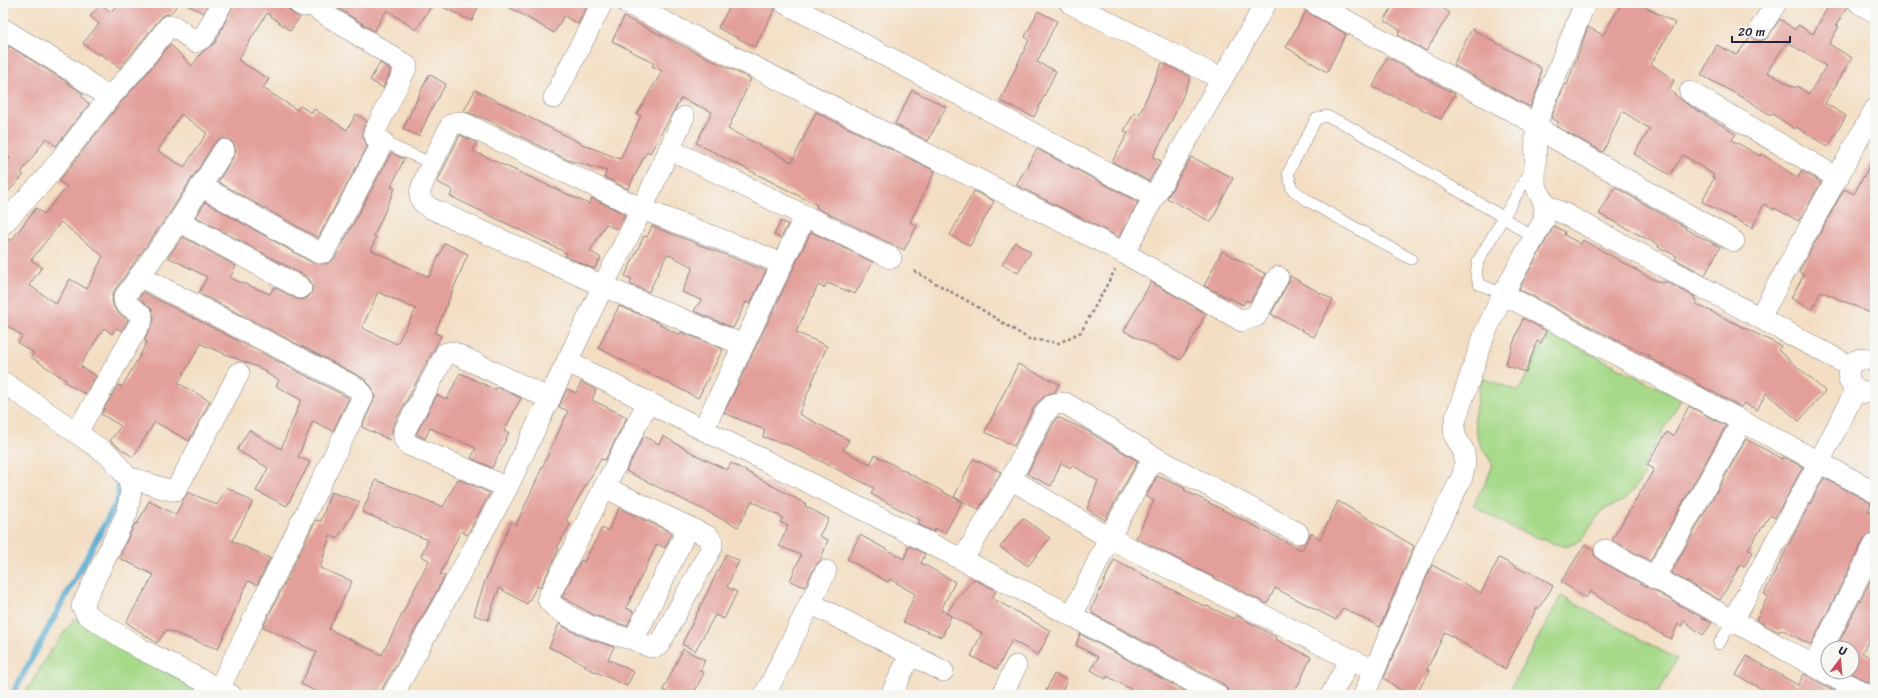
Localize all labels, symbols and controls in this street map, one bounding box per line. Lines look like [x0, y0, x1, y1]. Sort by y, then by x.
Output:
scale bar [1732, 18, 1790, 44]
text: 20 m [1738, 21, 1765, 43]
north arrow [1820, 640, 1860, 680]
text: U [1836, 641, 1849, 661]

